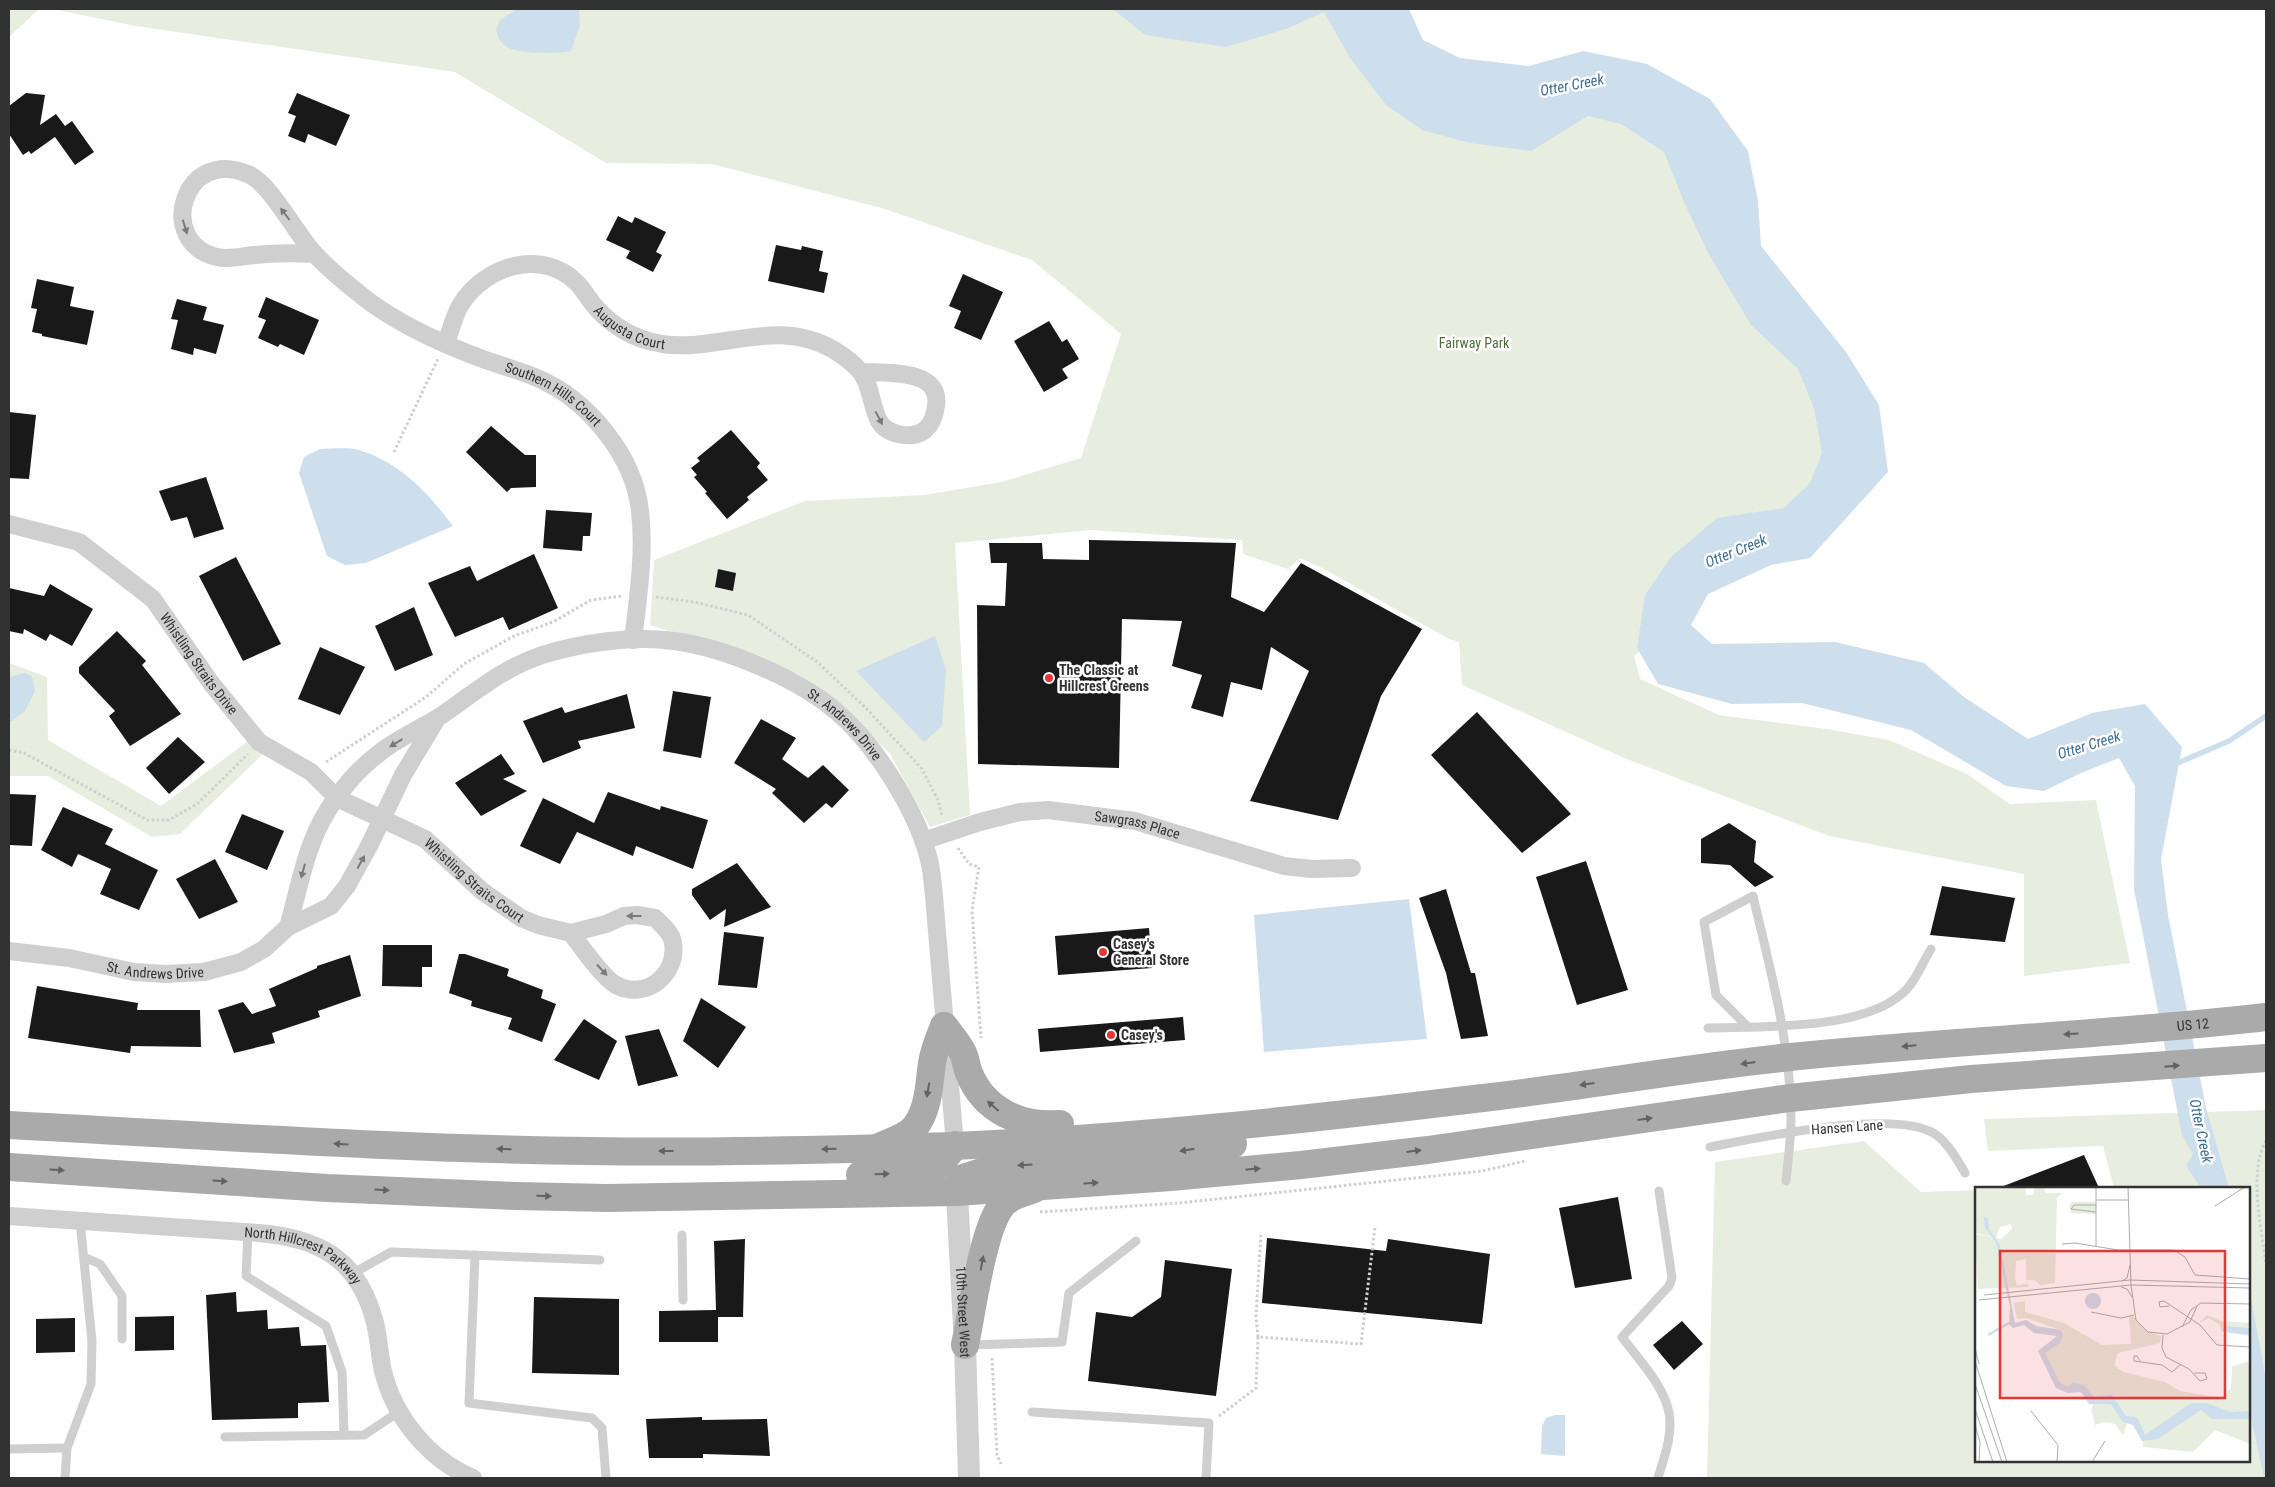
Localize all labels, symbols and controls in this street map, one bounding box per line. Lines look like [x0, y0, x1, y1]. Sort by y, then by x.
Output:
water label: Otter Creek [1538, 70, 1606, 100]
one-way arrow [280, 207, 290, 221]
one-way arrow [182, 220, 190, 235]
street label: Augusta Court [590, 302, 666, 352]
park label: Fairway Park [1439, 335, 1510, 351]
street label: Southern Hills Court [503, 359, 605, 429]
one-way arrow [875, 410, 883, 425]
water label: Otter Creek [1703, 530, 1770, 571]
street label: Whistling Straits Drive [157, 610, 241, 718]
place label: The Classic at Hillcrest Greens [1059, 662, 1149, 694]
marker: The Classic at Hillcrest Greens [1043, 672, 1055, 684]
street label: St. Andrews Drive [805, 685, 885, 764]
water label: Otter Creek [2055, 727, 2123, 763]
one-way arrow [389, 738, 402, 747]
street label: Sawgrass Place [1094, 808, 1182, 842]
street label: Whistling Straits Court [421, 835, 527, 926]
one-way arrow [356, 855, 365, 869]
one-way arrow [299, 863, 307, 878]
one-way arrow [625, 912, 641, 920]
place label: Casey's General Store [1113, 936, 1189, 968]
marker: Casey's General Store [1097, 946, 1109, 958]
street label: St. Andrews Drive [105, 958, 205, 982]
one-way arrow [596, 964, 608, 976]
street label: US 12 [2176, 1015, 2210, 1034]
place label: Casey's [1121, 1027, 1163, 1043]
marker: Casey's [1105, 1029, 1117, 1041]
one-way arrow [2063, 1031, 2079, 1039]
one-way arrow [1901, 1043, 1917, 1051]
one-way arrow [1739, 1059, 1755, 1067]
one-way arrow [2165, 1061, 2181, 1069]
one-way arrow [1578, 1080, 1594, 1088]
one-way arrow [924, 1082, 932, 1098]
water label: Otter Creek [2185, 1097, 2217, 1165]
one-way arrow [986, 1100, 999, 1111]
one-way arrow [1637, 1115, 1653, 1123]
street label: Hansen Lane [1811, 1116, 1884, 1137]
one-way arrow [333, 1139, 349, 1147]
one-way arrow [495, 1145, 511, 1153]
one-way arrow [820, 1146, 836, 1154]
one-way arrow [1178, 1146, 1194, 1154]
one-way arrow [658, 1147, 674, 1155]
one-way arrow [1407, 1147, 1423, 1155]
one-way arrow [1017, 1161, 1033, 1169]
one-way arrow [1245, 1165, 1261, 1173]
one-way arrow [50, 1167, 66, 1175]
one-way arrow [875, 1170, 891, 1178]
one-way arrow [212, 1177, 228, 1185]
one-way arrow [1083, 1178, 1099, 1186]
one-way arrow [374, 1187, 390, 1195]
inset map [1975, 1187, 2250, 1462]
one-way arrow [536, 1192, 552, 1200]
street label: North Hillcrest Parkway [244, 1224, 365, 1287]
one-way arrow [978, 1255, 986, 1270]
street label: 10th Street West [953, 1266, 973, 1358]

